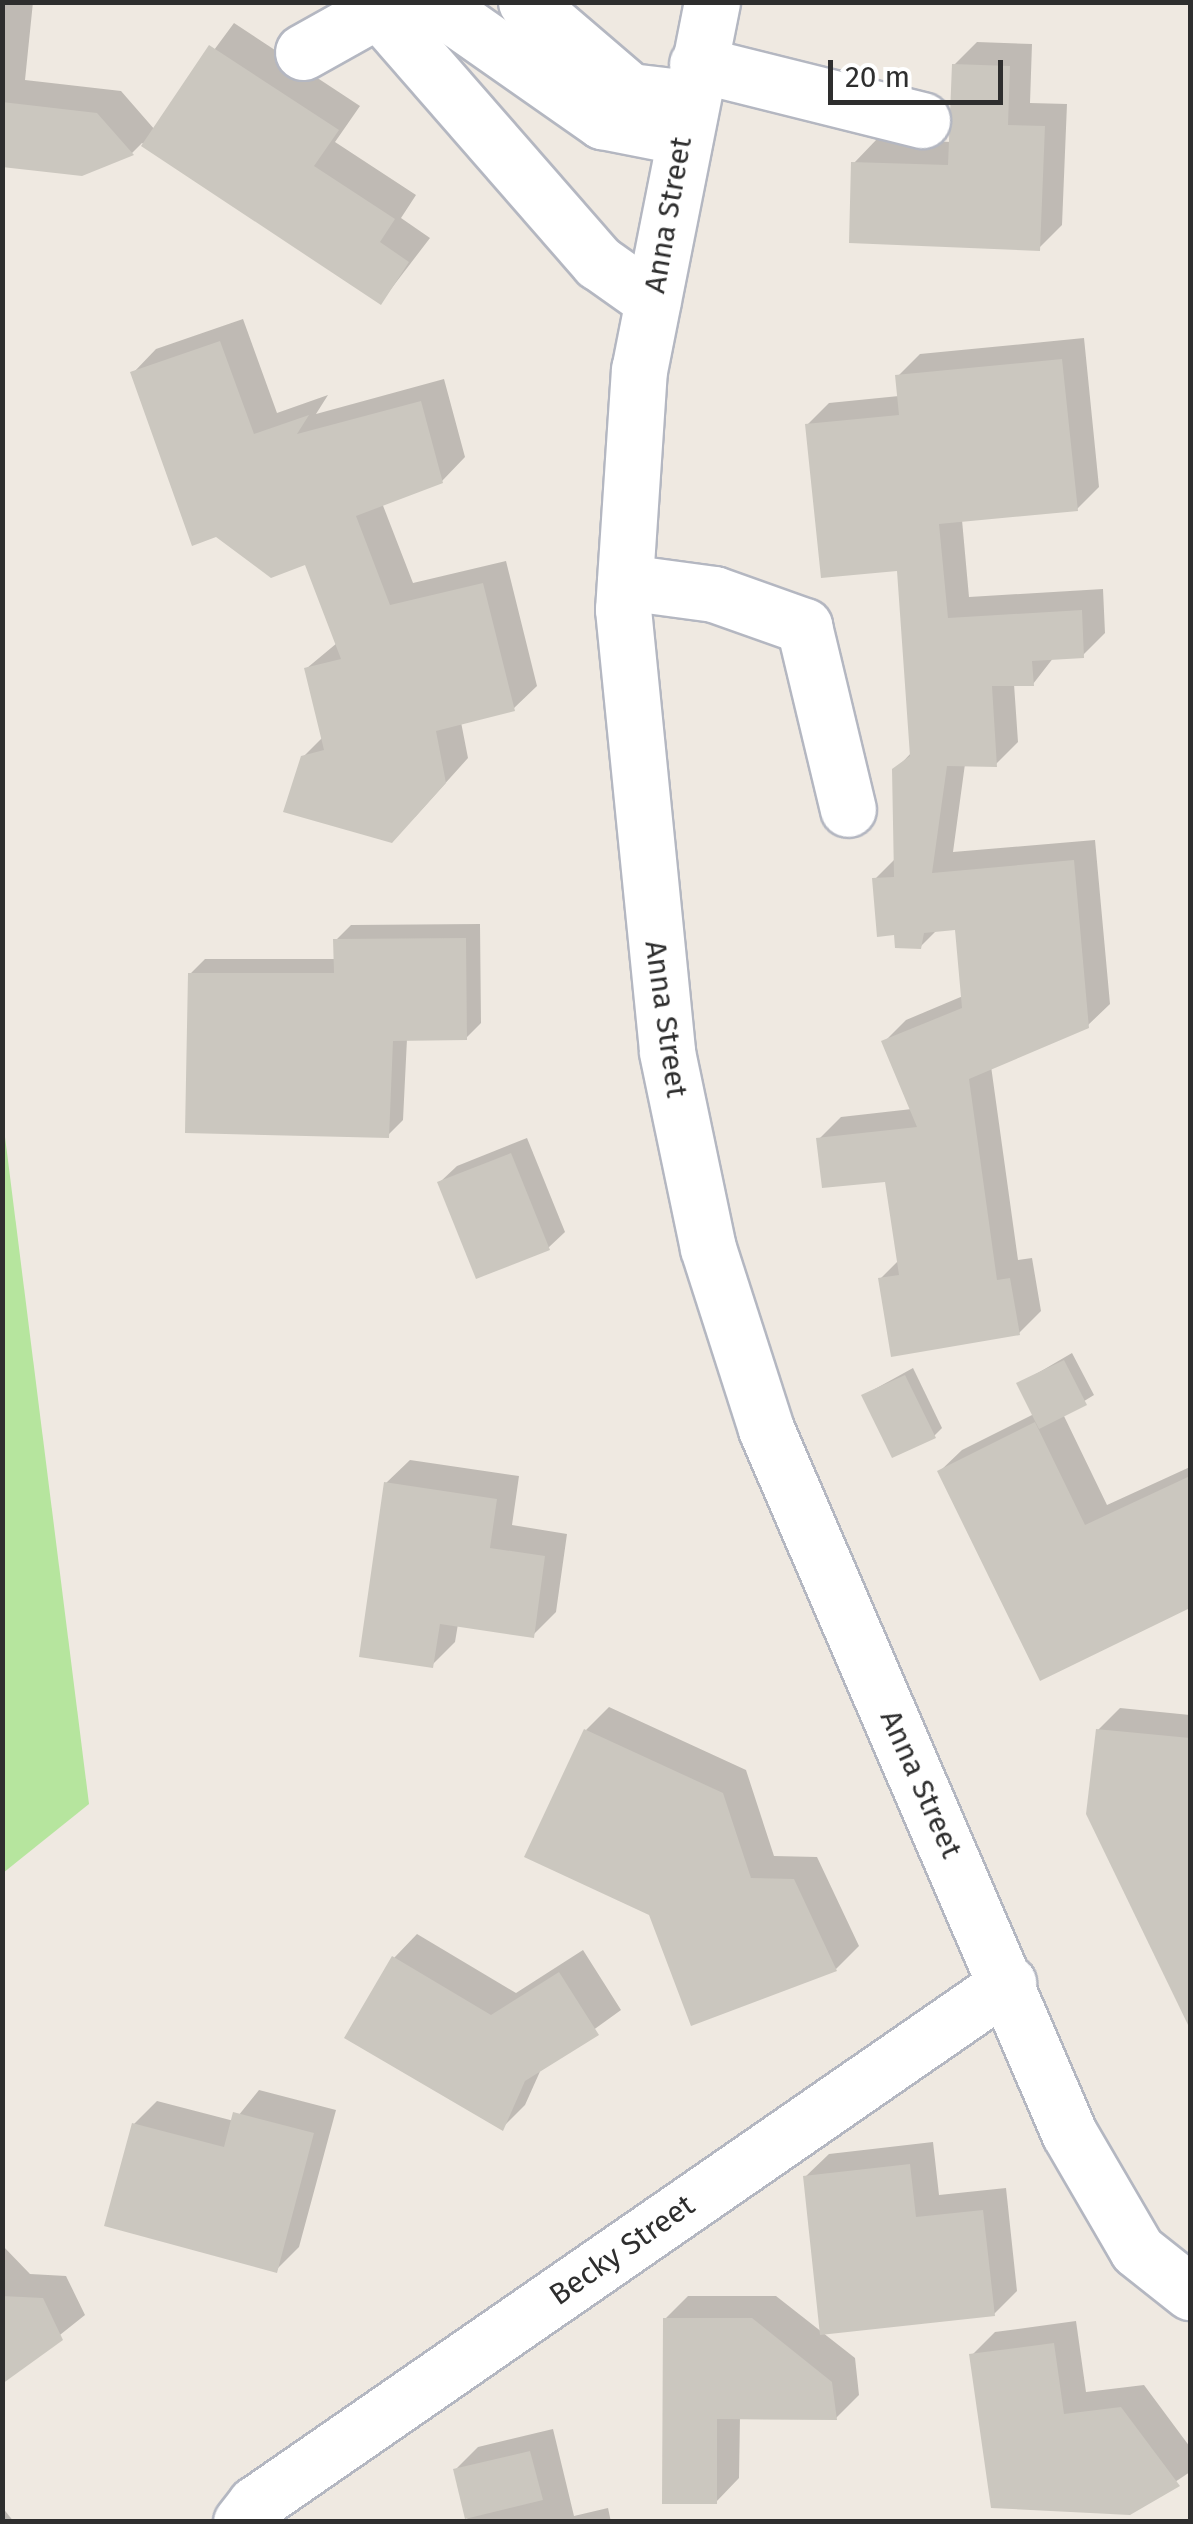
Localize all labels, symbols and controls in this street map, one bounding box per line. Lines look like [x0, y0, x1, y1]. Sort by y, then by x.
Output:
scale bar [833, 40, 1008, 102]
text: 20 m [845, 59, 910, 95]
street label: Anna Street [637, 134, 699, 296]
street label: Anna Street [637, 938, 695, 1100]
street label: Anna Street [872, 1705, 970, 1863]
street label: Becky Street [543, 2187, 701, 2313]

